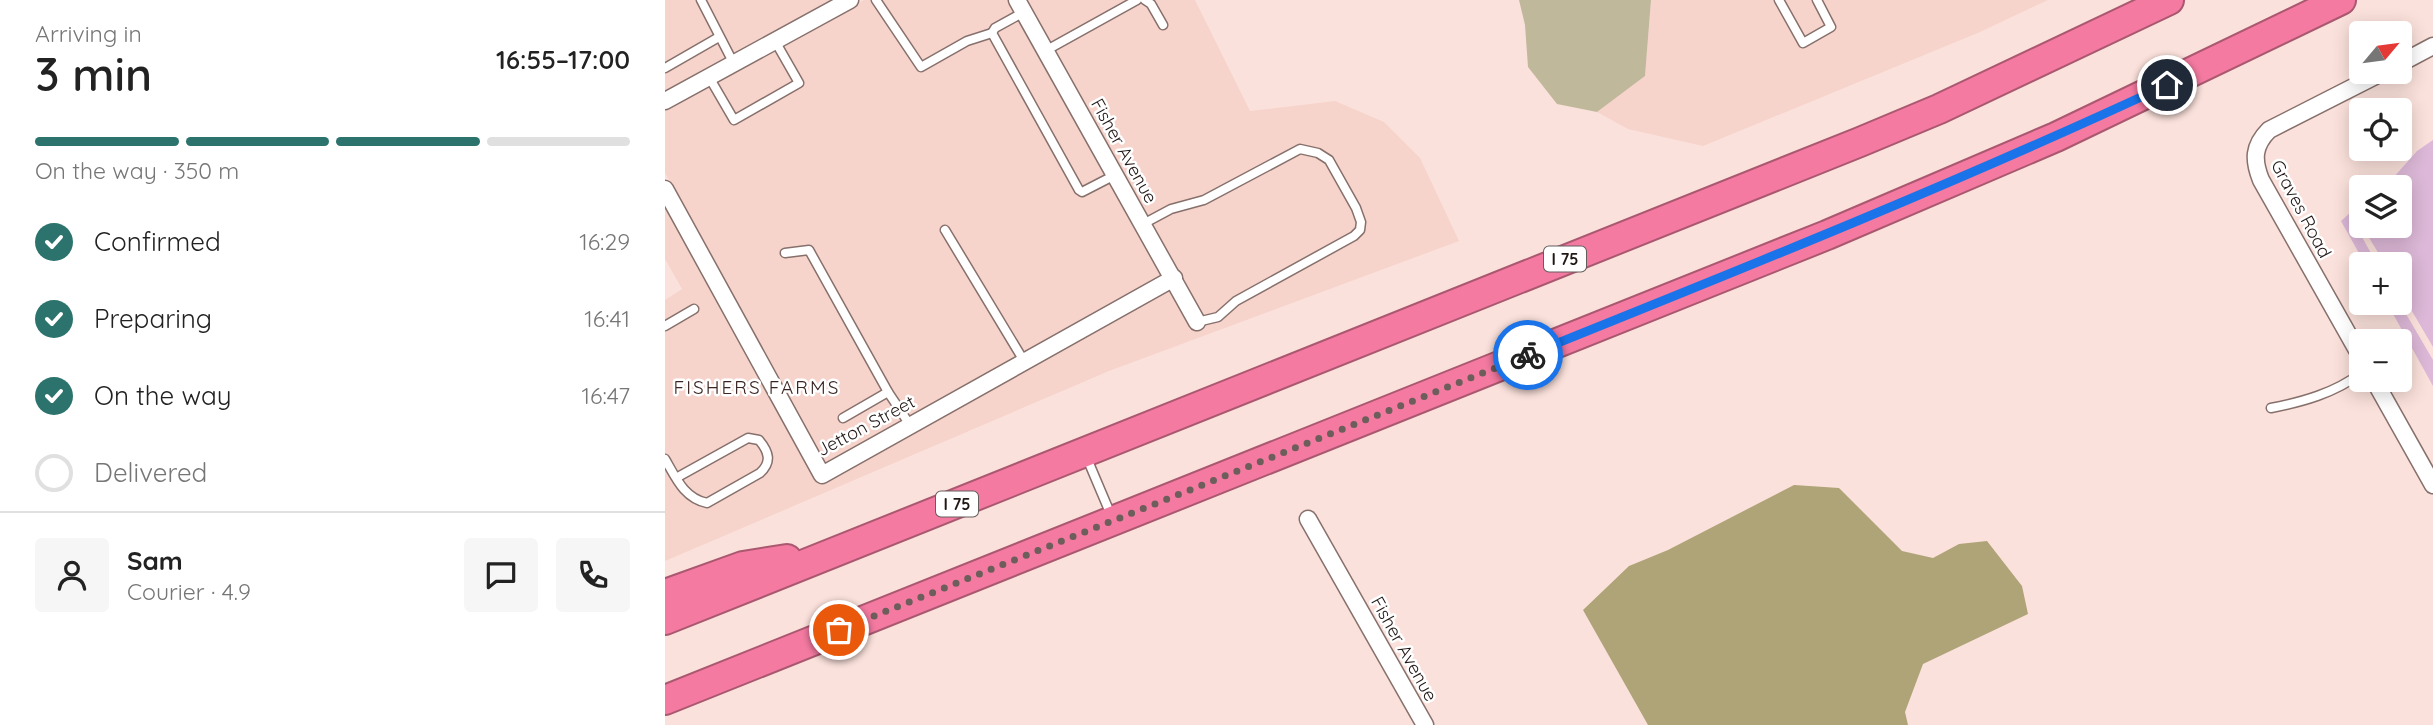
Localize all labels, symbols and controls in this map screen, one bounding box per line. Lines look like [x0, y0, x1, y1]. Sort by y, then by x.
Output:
text: Arriving in [35, 19, 142, 48]
north arrow [2349, 21, 2411, 84]
map controls [2349, 21, 2412, 392]
text: 16:55–17:00 [496, 43, 630, 76]
text: 3 min [35, 45, 152, 103]
pin [2137, 55, 2197, 115]
icon: home [2148, 66, 2186, 104]
street label: Fisher Avenue [1086, 94, 1163, 207]
button: locate [2349, 98, 2412, 161]
text: On the way · 350 m [35, 156, 239, 185]
street label: Graves Road [2266, 156, 2337, 262]
button: layers [2349, 175, 2412, 238]
icon: check [35, 223, 73, 261]
text: Confirmed [94, 225, 221, 258]
text: 16:29 [579, 227, 630, 256]
road number: I 75 [1544, 246, 1586, 272]
button: + [2349, 252, 2412, 315]
icon: check [35, 300, 73, 338]
text: Preparing [94, 302, 212, 335]
text: 16:41 [584, 304, 630, 333]
courier [1493, 320, 1563, 390]
button: − [2349, 329, 2412, 392]
icon: bike [1509, 336, 1547, 374]
district label: FISHERS FARMS [674, 375, 840, 399]
icon: check [35, 377, 73, 415]
text: On the way [94, 379, 232, 412]
text: 16:47 [582, 381, 630, 410]
street label: Jetton Street [813, 390, 919, 461]
text: Delivered [94, 456, 207, 489]
road number: I 75 [936, 491, 978, 516]
button: person [35, 538, 109, 612]
button: chat [464, 538, 538, 612]
button: phone [556, 538, 630, 612]
text: Sam [127, 544, 183, 577]
text: Courier · 4.9 [127, 577, 251, 606]
street label: Fisher Avenue [1366, 592, 1443, 705]
pin [809, 600, 869, 660]
icon: bag [820, 611, 858, 649]

